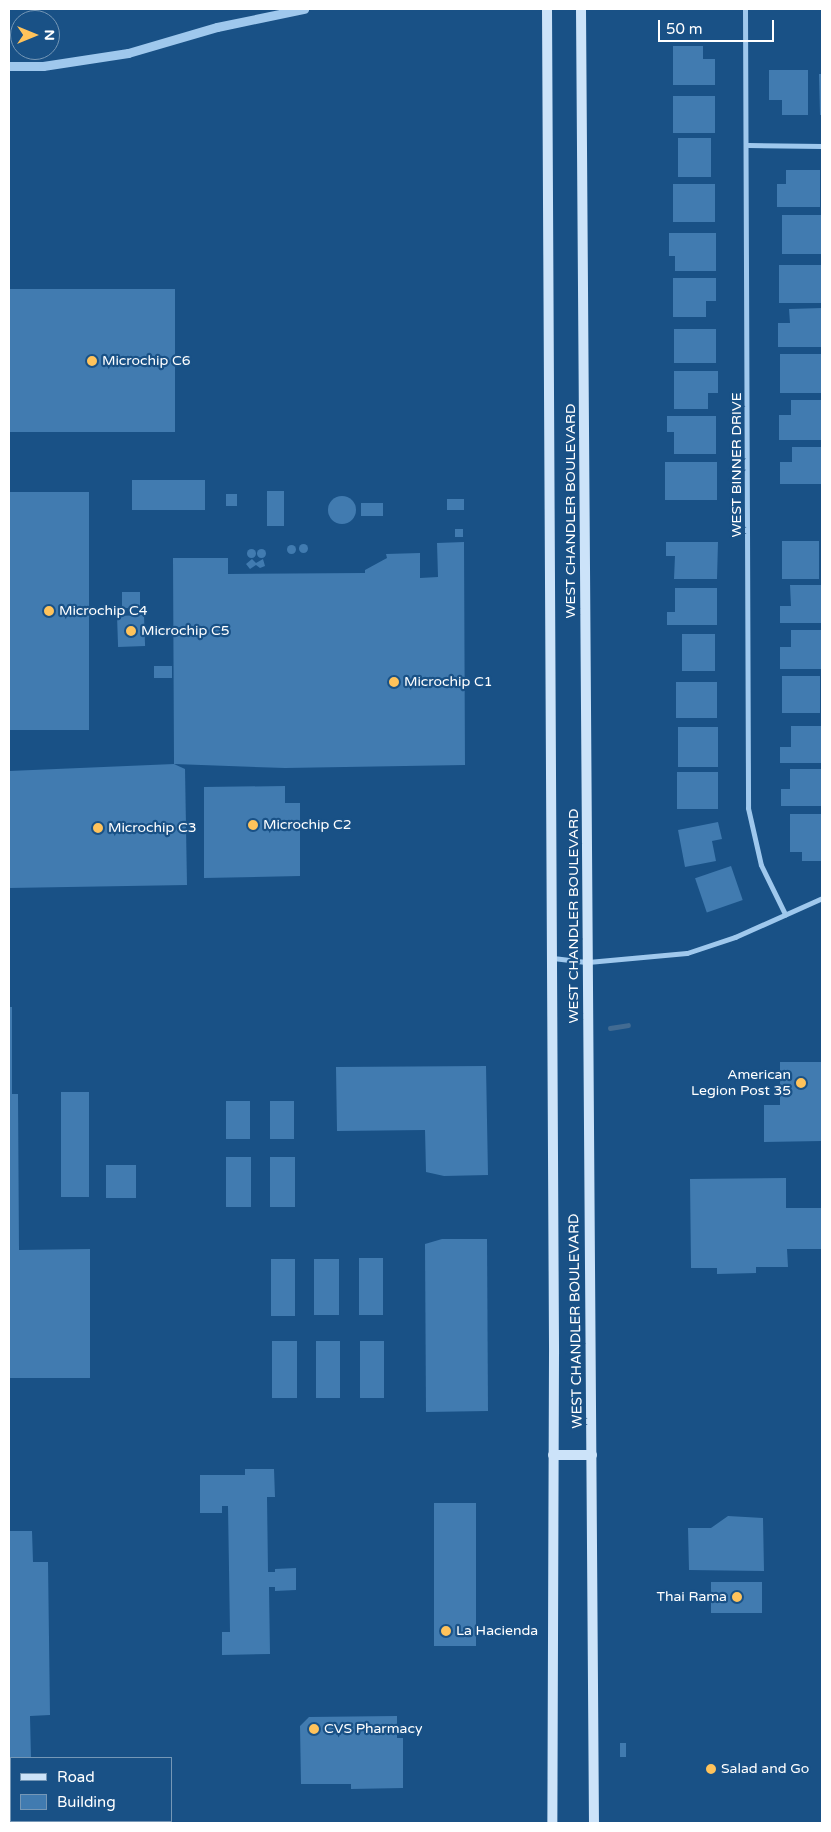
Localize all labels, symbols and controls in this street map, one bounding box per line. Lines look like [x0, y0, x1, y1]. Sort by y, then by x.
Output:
north arrow [10, 10, 60, 60]
scale bar [661, 10, 777, 42]
text: 50 m [666, 20, 703, 38]
text: N [41, 29, 58, 41]
place label: Microchip C6 [102, 353, 190, 369]
marker: Microchip C6 [86, 355, 98, 367]
street label: WEST BINNER DRIVE [729, 392, 745, 538]
street label: WEST CHANDLER BOULEVARD [563, 403, 579, 619]
place label: Microchip C4 [59, 603, 147, 619]
marker: Microchip C4 [43, 605, 55, 617]
place label: Microchip C5 [141, 623, 229, 639]
marker: Microchip C5 [125, 625, 137, 637]
place label: Microchip C1 [404, 674, 492, 690]
marker: Microchip C1 [388, 676, 400, 688]
street label: WEST CHANDLER BOULEVARD [566, 808, 582, 1024]
place label: Microchip C2 [263, 817, 351, 833]
marker: Microchip C2 [247, 819, 259, 831]
place label: Microchip C3 [108, 820, 196, 836]
marker: Microchip C3 [92, 822, 104, 834]
place label: American Legion Post 35 [691, 1067, 791, 1100]
marker: American Legion Post 35 [795, 1077, 807, 1089]
street label: WEST CHANDLER BOULEVARD [566, 1213, 586, 1429]
place label: Thai Rama [656, 1589, 727, 1605]
marker: Thai Rama [731, 1591, 743, 1603]
place label: La Hacienda [456, 1623, 538, 1639]
marker: La Hacienda [440, 1625, 452, 1637]
place label: CVS Pharmacy [324, 1721, 422, 1737]
marker: CVS Pharmacy [308, 1723, 320, 1735]
legend [10, 1757, 172, 1822]
place label: Salad and Go [721, 1761, 809, 1777]
marker: Salad and Go [705, 1763, 717, 1775]
text: Road [57, 1768, 95, 1786]
text: Building [57, 1793, 116, 1811]

